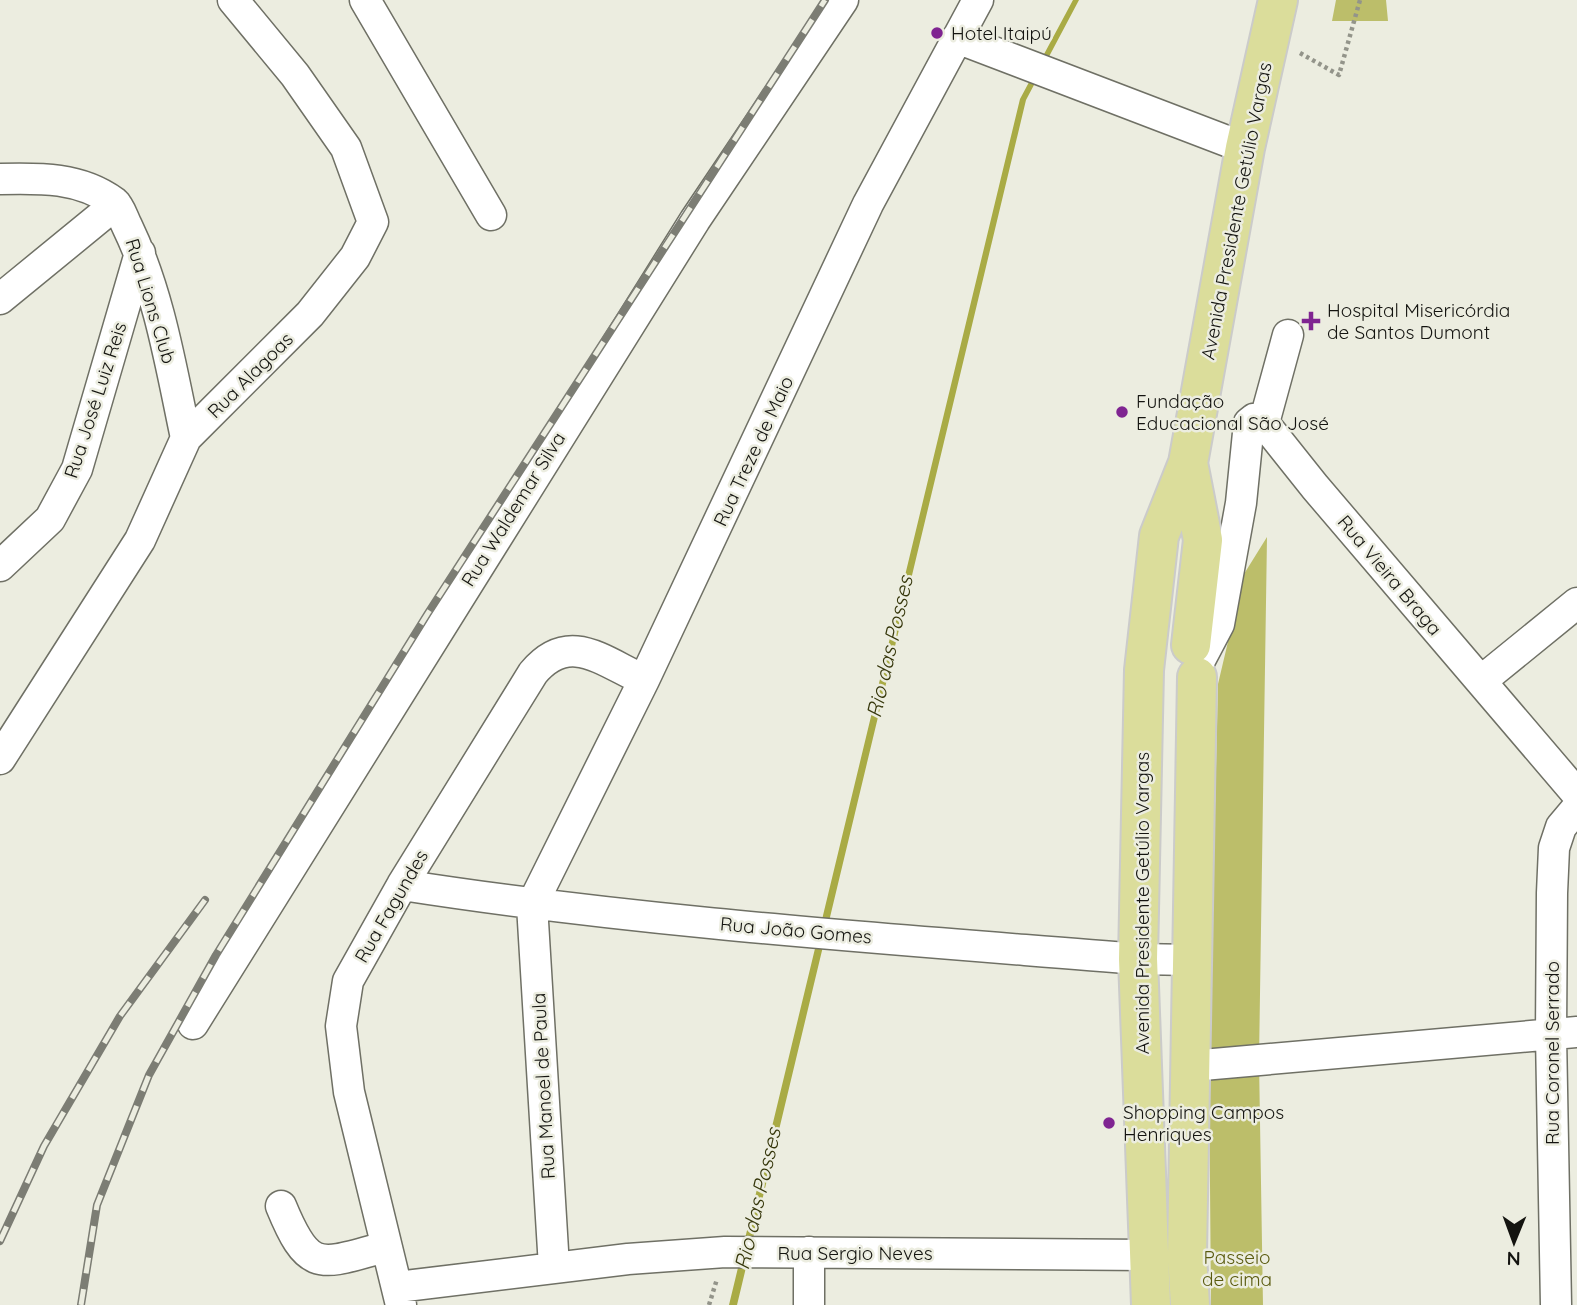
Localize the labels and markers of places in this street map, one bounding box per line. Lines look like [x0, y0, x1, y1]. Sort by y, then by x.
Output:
place label: Hotel Itaipú [951, 21, 1052, 45]
marker: Hotel Itaipú [929, 25, 945, 41]
place label: Hospital Misericórdia de Santos Dumont [1327, 298, 1510, 344]
marker: Hospital Misericórdia de Santos Dumont [1301, 311, 1321, 331]
place label: Fundação Educacional São José [1136, 389, 1329, 435]
marker: Fundação Educacional São José [1114, 404, 1130, 420]
place label: Shopping Campos Henriques [1123, 1100, 1284, 1146]
marker: Shopping Campos Henriques [1101, 1115, 1117, 1131]

